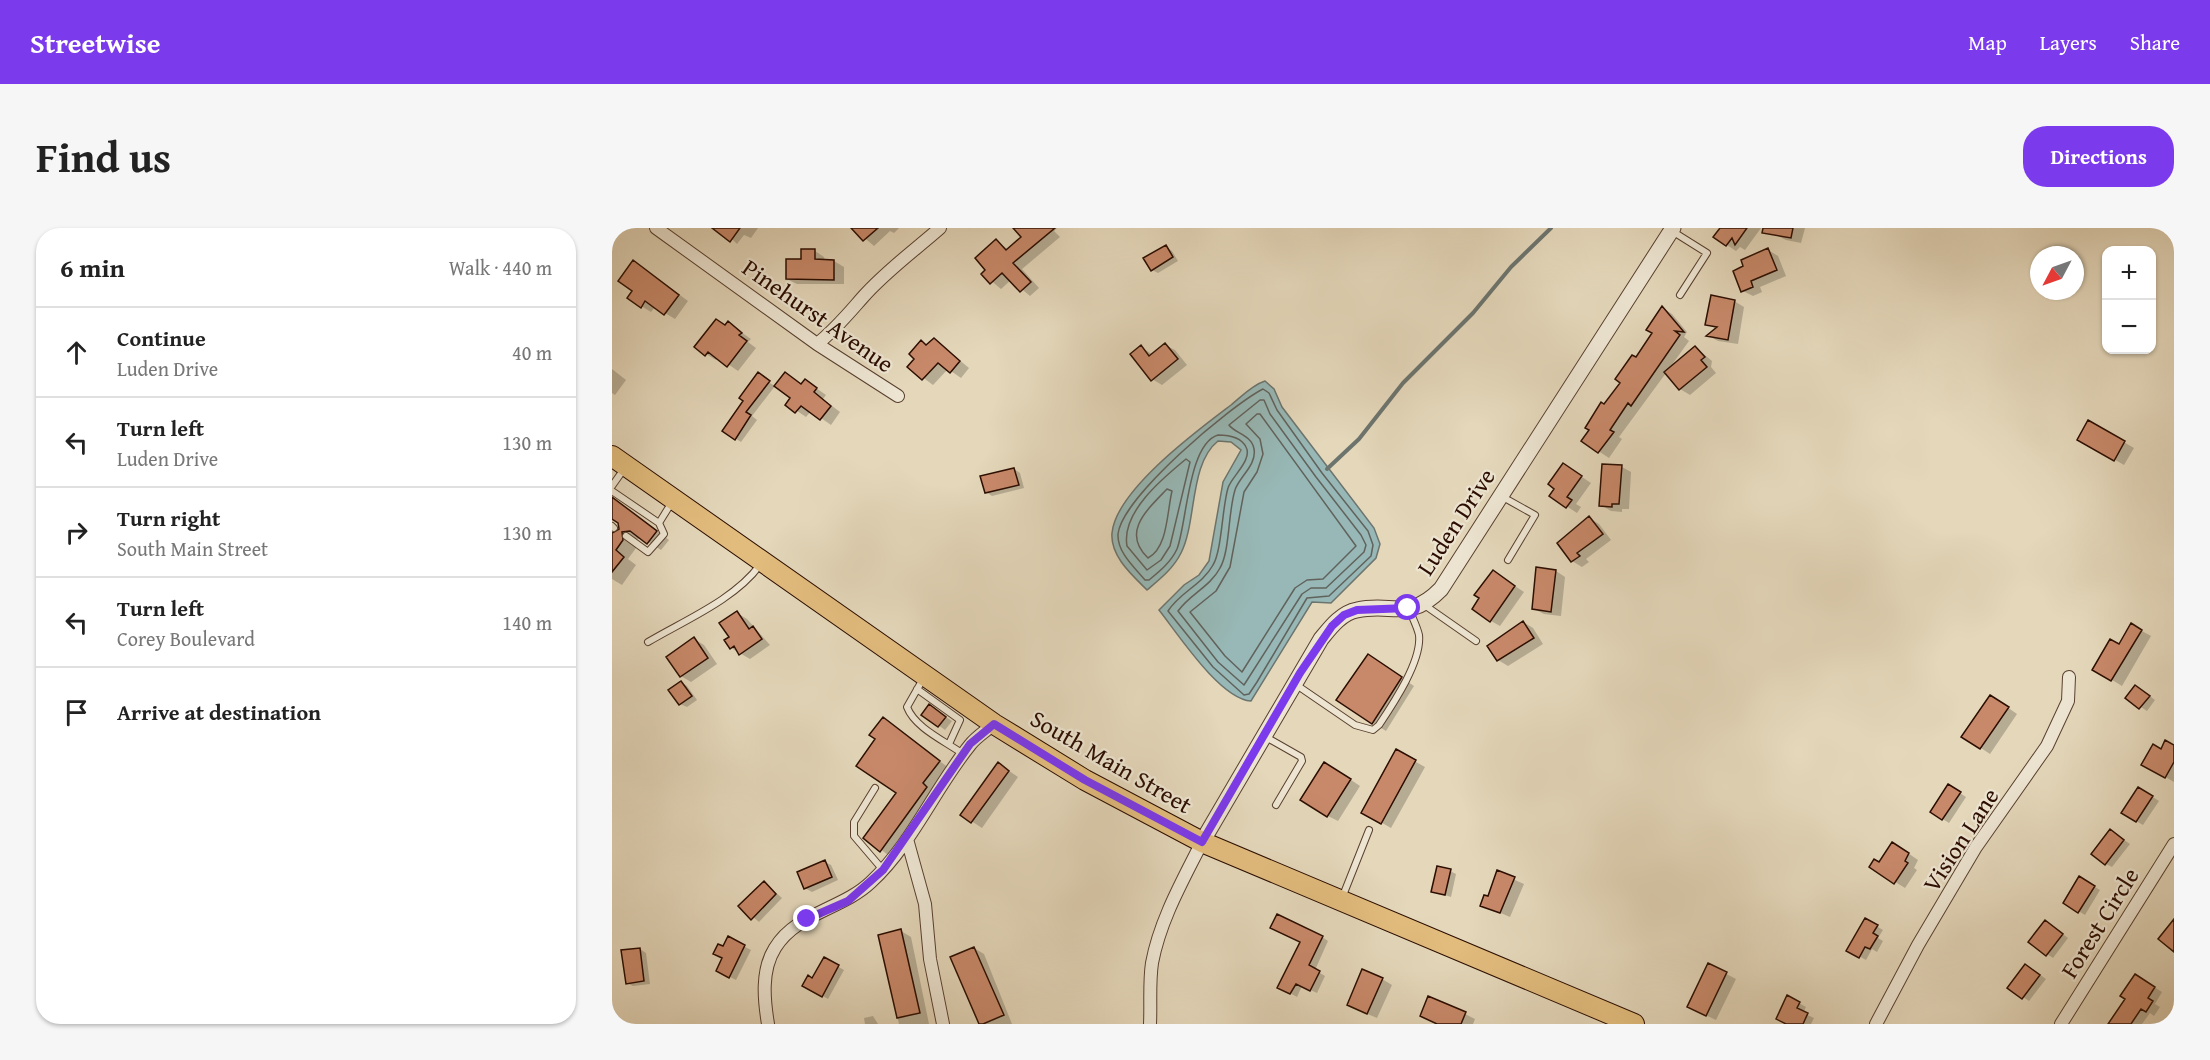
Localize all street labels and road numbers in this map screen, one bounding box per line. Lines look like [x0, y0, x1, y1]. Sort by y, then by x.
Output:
street label: Pinehurst Avenue [735, 250, 901, 381]
street label: Luden Drive [1408, 461, 1503, 582]
street label: South Main Street [1024, 701, 1199, 822]
street label: Vision Lane [1914, 781, 2007, 899]
street label: Forest Circle [2052, 861, 2147, 985]

